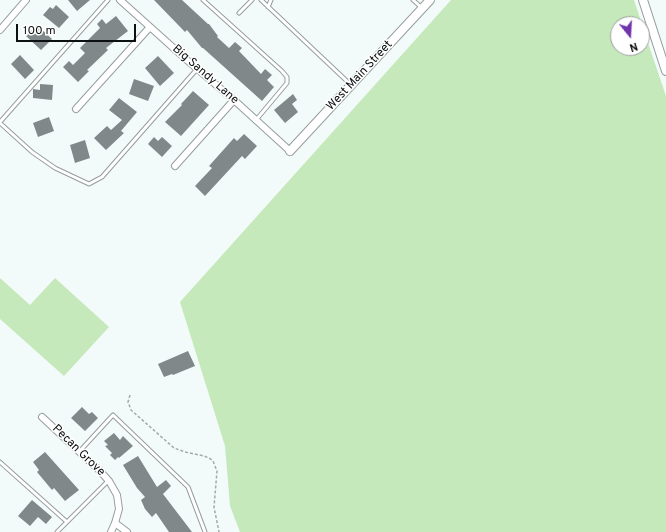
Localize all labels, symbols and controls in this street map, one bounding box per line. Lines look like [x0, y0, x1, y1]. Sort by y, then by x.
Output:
scale bar [18, 16, 138, 42]
north arrow [610, 16, 650, 56]
text: 100 m [23, 23, 56, 39]
street label: West Main Street [324, 38, 396, 114]
text: N [627, 39, 639, 54]
street label: Big Sandy Lane [169, 42, 241, 108]
street label: Pecan Grove [49, 422, 107, 480]

